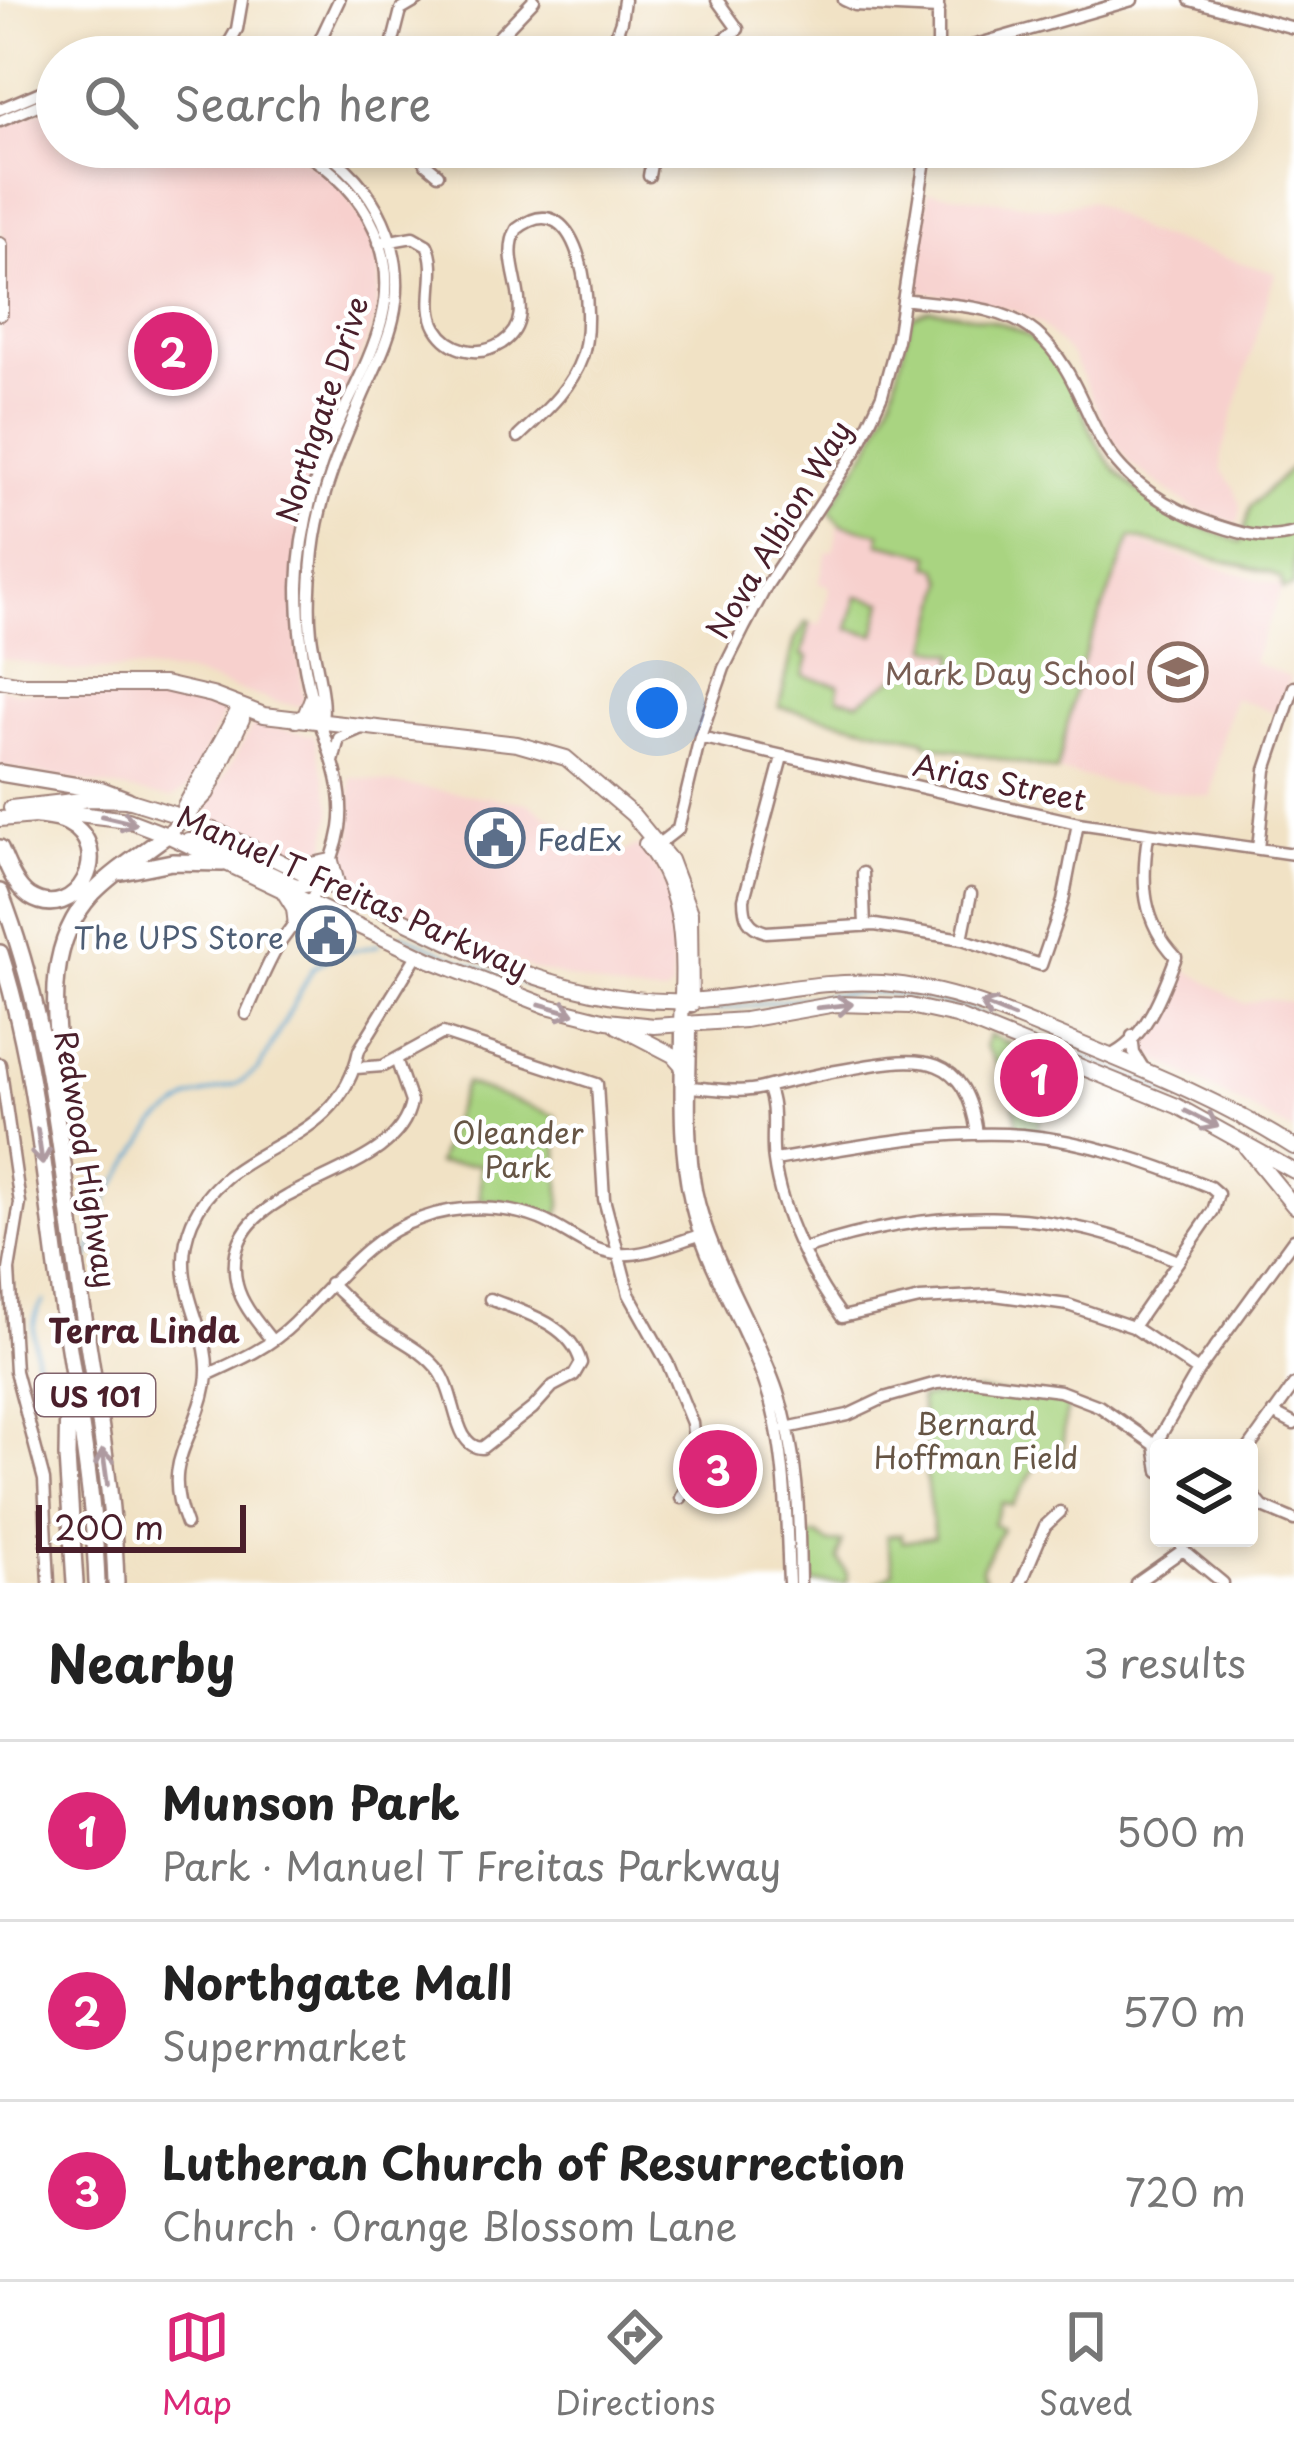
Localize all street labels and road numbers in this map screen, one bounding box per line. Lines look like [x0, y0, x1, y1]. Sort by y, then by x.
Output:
street label: Northgate Drive [263, 290, 379, 528]
street label: Nova Albion Way [695, 411, 861, 647]
street label: Arias Street [909, 741, 1091, 821]
street label: Manuel T Freitas Parkway [170, 793, 536, 989]
street label: Redwood Highway [44, 1027, 130, 1291]
road number: US 101 [35, 1374, 155, 1416]

